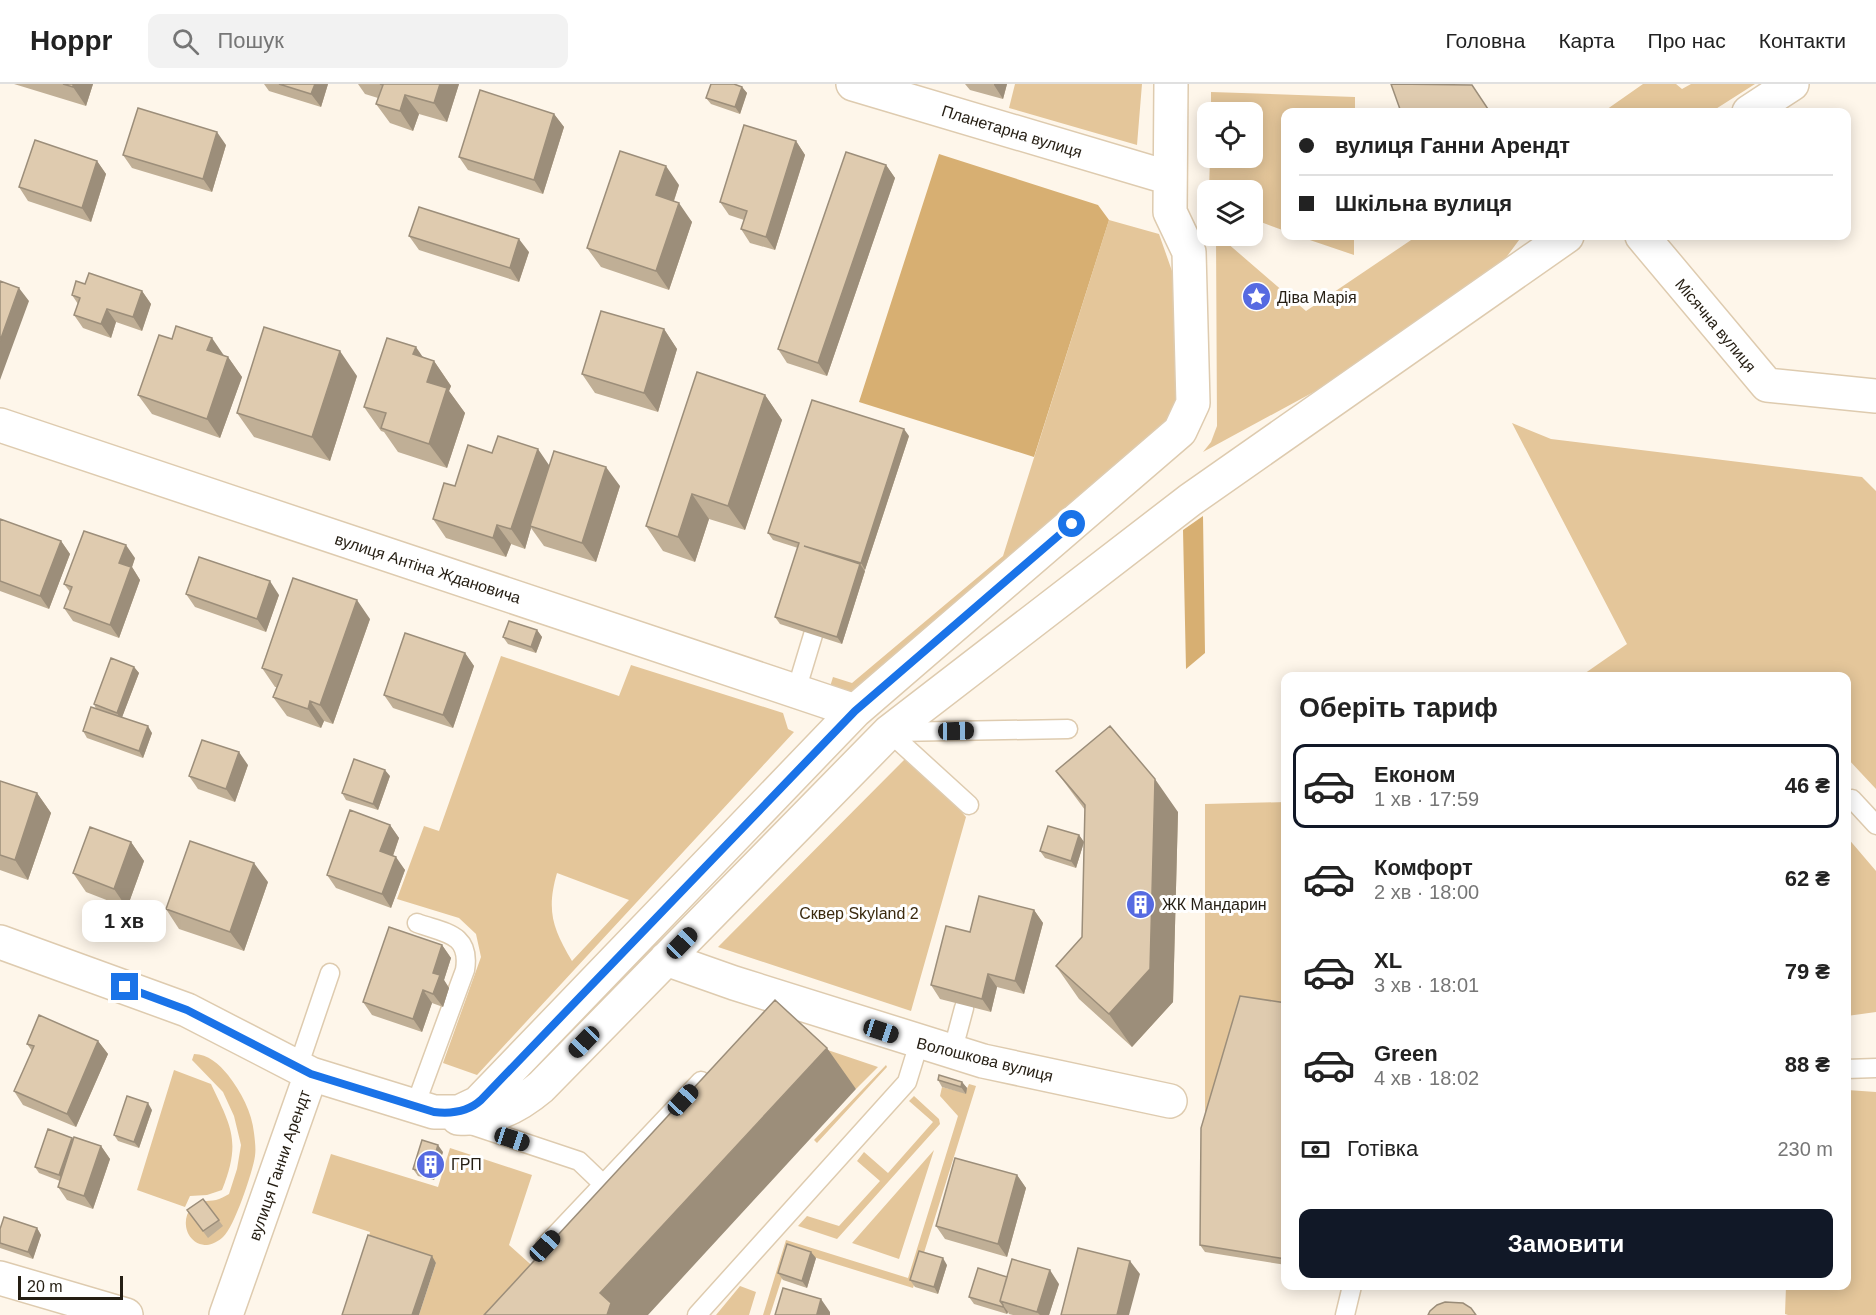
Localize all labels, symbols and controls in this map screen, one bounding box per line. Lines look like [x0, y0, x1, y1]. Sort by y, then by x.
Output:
search box [148, 14, 568, 68]
text: Hoppr [30, 25, 112, 56]
icon: search [169, 25, 202, 58]
text: Пошук [217, 28, 284, 53]
text: Головна [1446, 29, 1525, 52]
text: Карта [1558, 29, 1615, 52]
text: Про нас [1648, 29, 1726, 52]
text: Контакти [1759, 29, 1846, 52]
street label: Планетарна вулиця [940, 102, 1084, 161]
map controls [1197, 102, 1263, 246]
button: locate [1197, 102, 1263, 168]
text: вулиця Ганни Арендт [1335, 133, 1570, 158]
button: layers [1197, 180, 1263, 246]
text: Шкільна вулиця [1335, 191, 1512, 216]
street label: Місячна вулиця [1672, 275, 1759, 375]
place icon: Діва Марія [1240, 281, 1272, 313]
place label: Діва Марія [1277, 289, 1357, 306]
route start [1058, 510, 1085, 537]
street label: вулиця Антіна Ждановича [333, 530, 523, 607]
text: Оберіть тариф [1299, 693, 1498, 723]
car [938, 722, 974, 740]
icon: car [1302, 759, 1356, 813]
text: Економ [1374, 762, 1456, 787]
text: 46 ₴ [1785, 773, 1830, 798]
text: 1 хв · 17:59 [1374, 788, 1479, 810]
icon: car [1302, 852, 1356, 906]
text: Комфорт [1374, 855, 1473, 880]
text: 62 ₴ [1785, 866, 1830, 891]
text: 2 хв · 18:00 [1374, 881, 1479, 903]
building icon: ЖК Мандарин [1125, 888, 1157, 920]
place label: ЖК Мандарин [1162, 896, 1267, 913]
callout: 1 хв [83, 900, 167, 942]
park label: Сквер Skyland 2 [799, 905, 919, 922]
text: 1 хв [104, 910, 144, 932]
car [663, 924, 701, 962]
icon: car [1302, 945, 1356, 999]
text: XL [1374, 948, 1402, 973]
text: 79 ₴ [1785, 959, 1830, 984]
route end [111, 973, 138, 1000]
text: 3 хв · 18:01 [1374, 974, 1479, 996]
car [861, 1017, 901, 1045]
car [565, 1023, 603, 1061]
street label: Волошкова вулиця [915, 1034, 1055, 1085]
icon: car [1302, 1038, 1356, 1092]
text: Green [1374, 1041, 1438, 1066]
text: 88 ₴ [1785, 1052, 1830, 1077]
text: 4 хв · 18:02 [1374, 1067, 1479, 1089]
car [664, 1081, 702, 1119]
street label: вулиця Ганни Арендт [246, 1087, 313, 1243]
car [492, 1125, 532, 1153]
icon: cash [1299, 1133, 1332, 1166]
text: Готівка [1347, 1136, 1418, 1161]
text: 230 m [1777, 1138, 1833, 1160]
building icon: ГРП [414, 1148, 446, 1180]
place label: ГРП [451, 1156, 482, 1173]
button: Замовити [1299, 1209, 1833, 1278]
car [526, 1227, 564, 1265]
scale bar [18, 1273, 123, 1300]
text: 20 m [27, 1278, 63, 1295]

